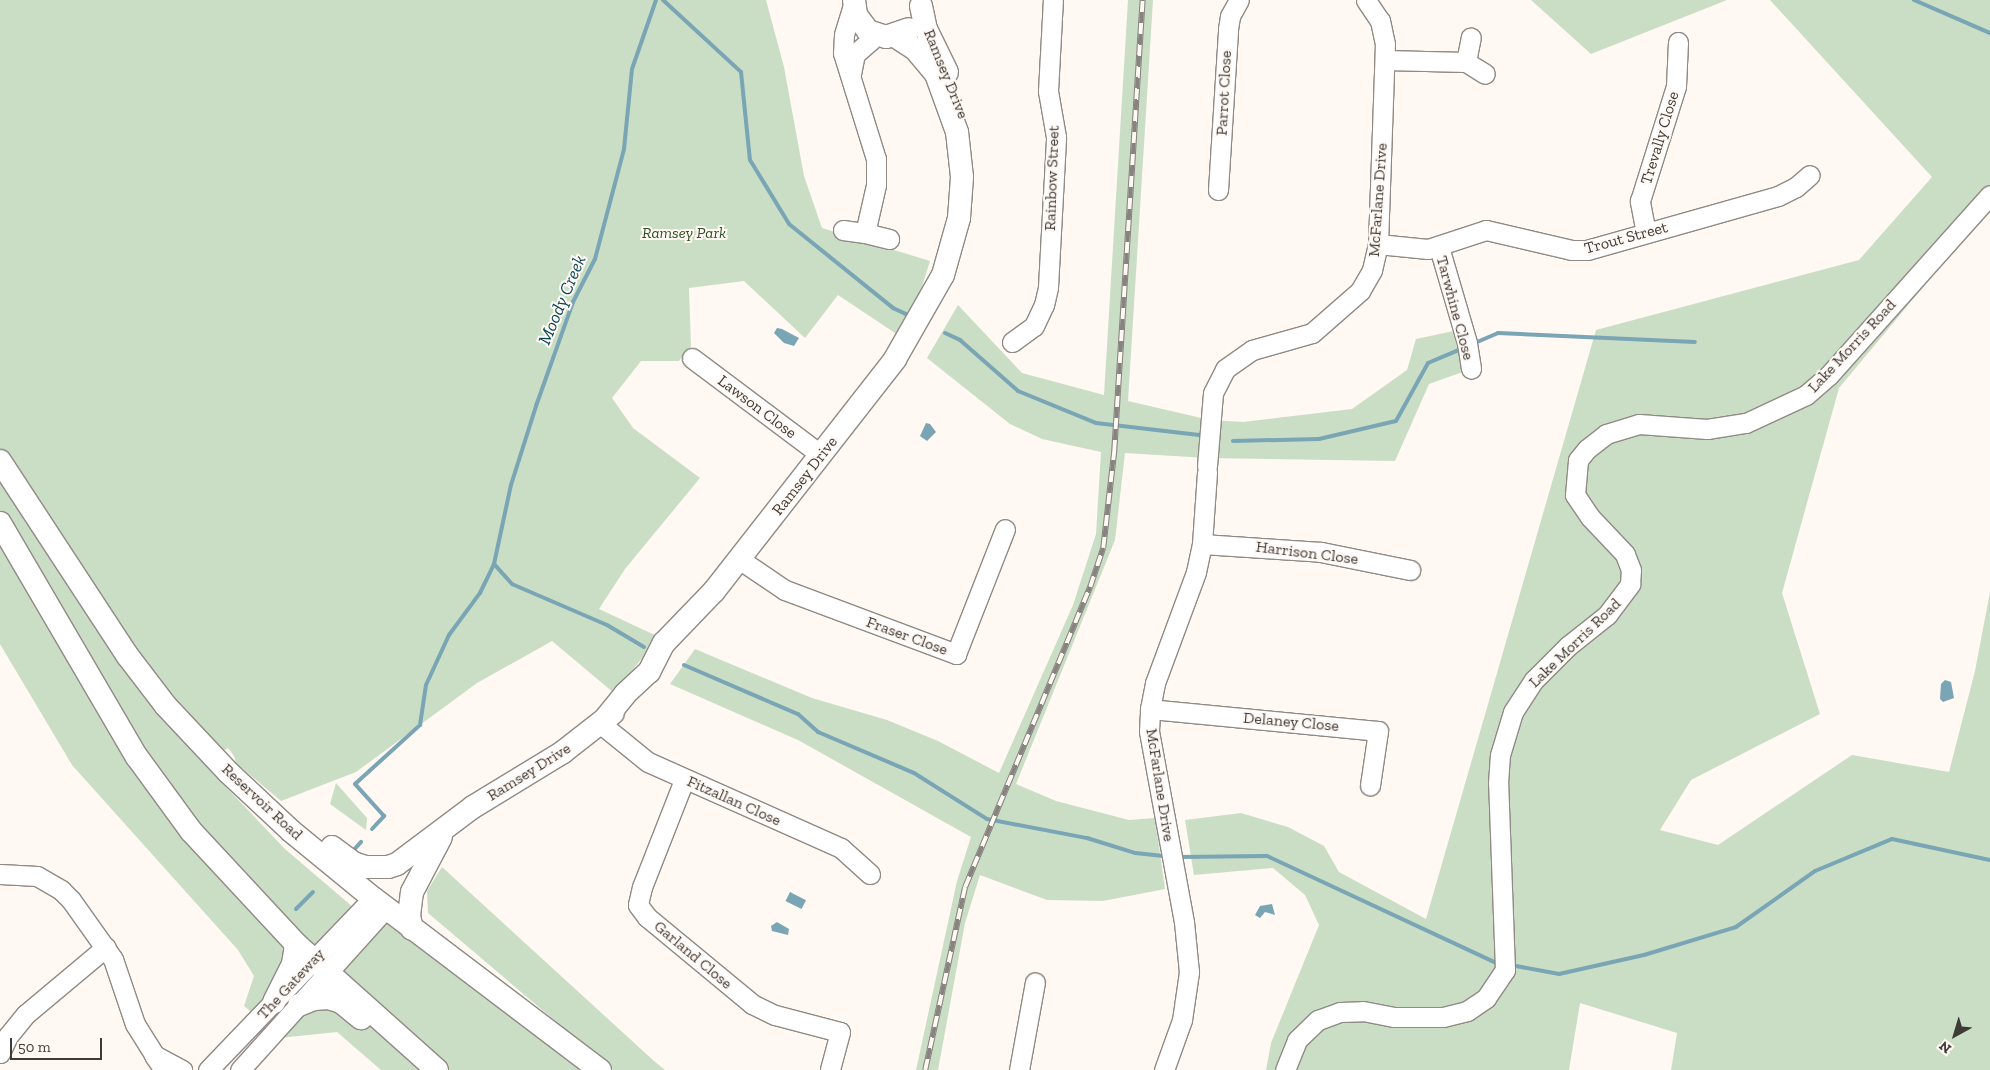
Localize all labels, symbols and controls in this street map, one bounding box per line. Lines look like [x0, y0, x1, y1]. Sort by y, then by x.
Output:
street label: Ramsey Drive [919, 26, 973, 122]
street label: Parrot Close [1212, 50, 1236, 136]
street label: Trevally Close [1637, 89, 1683, 187]
street label: Rainbow Street [1041, 125, 1063, 231]
street label: McFarlane Drive [1364, 143, 1392, 257]
street label: Trout Street [1582, 218, 1670, 258]
park label: Ramsey Park [642, 223, 726, 243]
water label: Moody Creek [533, 252, 591, 348]
street label: Tarwhine Close [1432, 254, 1478, 362]
street label: Lake Morris Road [1804, 295, 1900, 397]
street label: Lawson Close [714, 371, 800, 443]
street label: Ramsey Drive [768, 433, 842, 519]
street label: Harrison Close [1255, 537, 1359, 569]
street label: Lake Morris Road [1525, 594, 1625, 692]
street label: Fraser Close [864, 612, 950, 660]
street label: Delaney Close [1242, 708, 1340, 736]
street label: McFarlane Drive [1142, 727, 1178, 843]
street label: Ramsey Drive [484, 739, 574, 805]
street label: Reservoir Road [218, 760, 306, 844]
street label: Fitzallan Close [684, 772, 784, 830]
street label: Garland Close [650, 917, 736, 993]
street label: The Gateway [253, 945, 329, 1023]
north arrow [1930, 1010, 1980, 1060]
scale bar [12, 1028, 105, 1060]
text: N [1936, 1037, 1955, 1057]
text: 50 m [18, 1038, 51, 1056]

